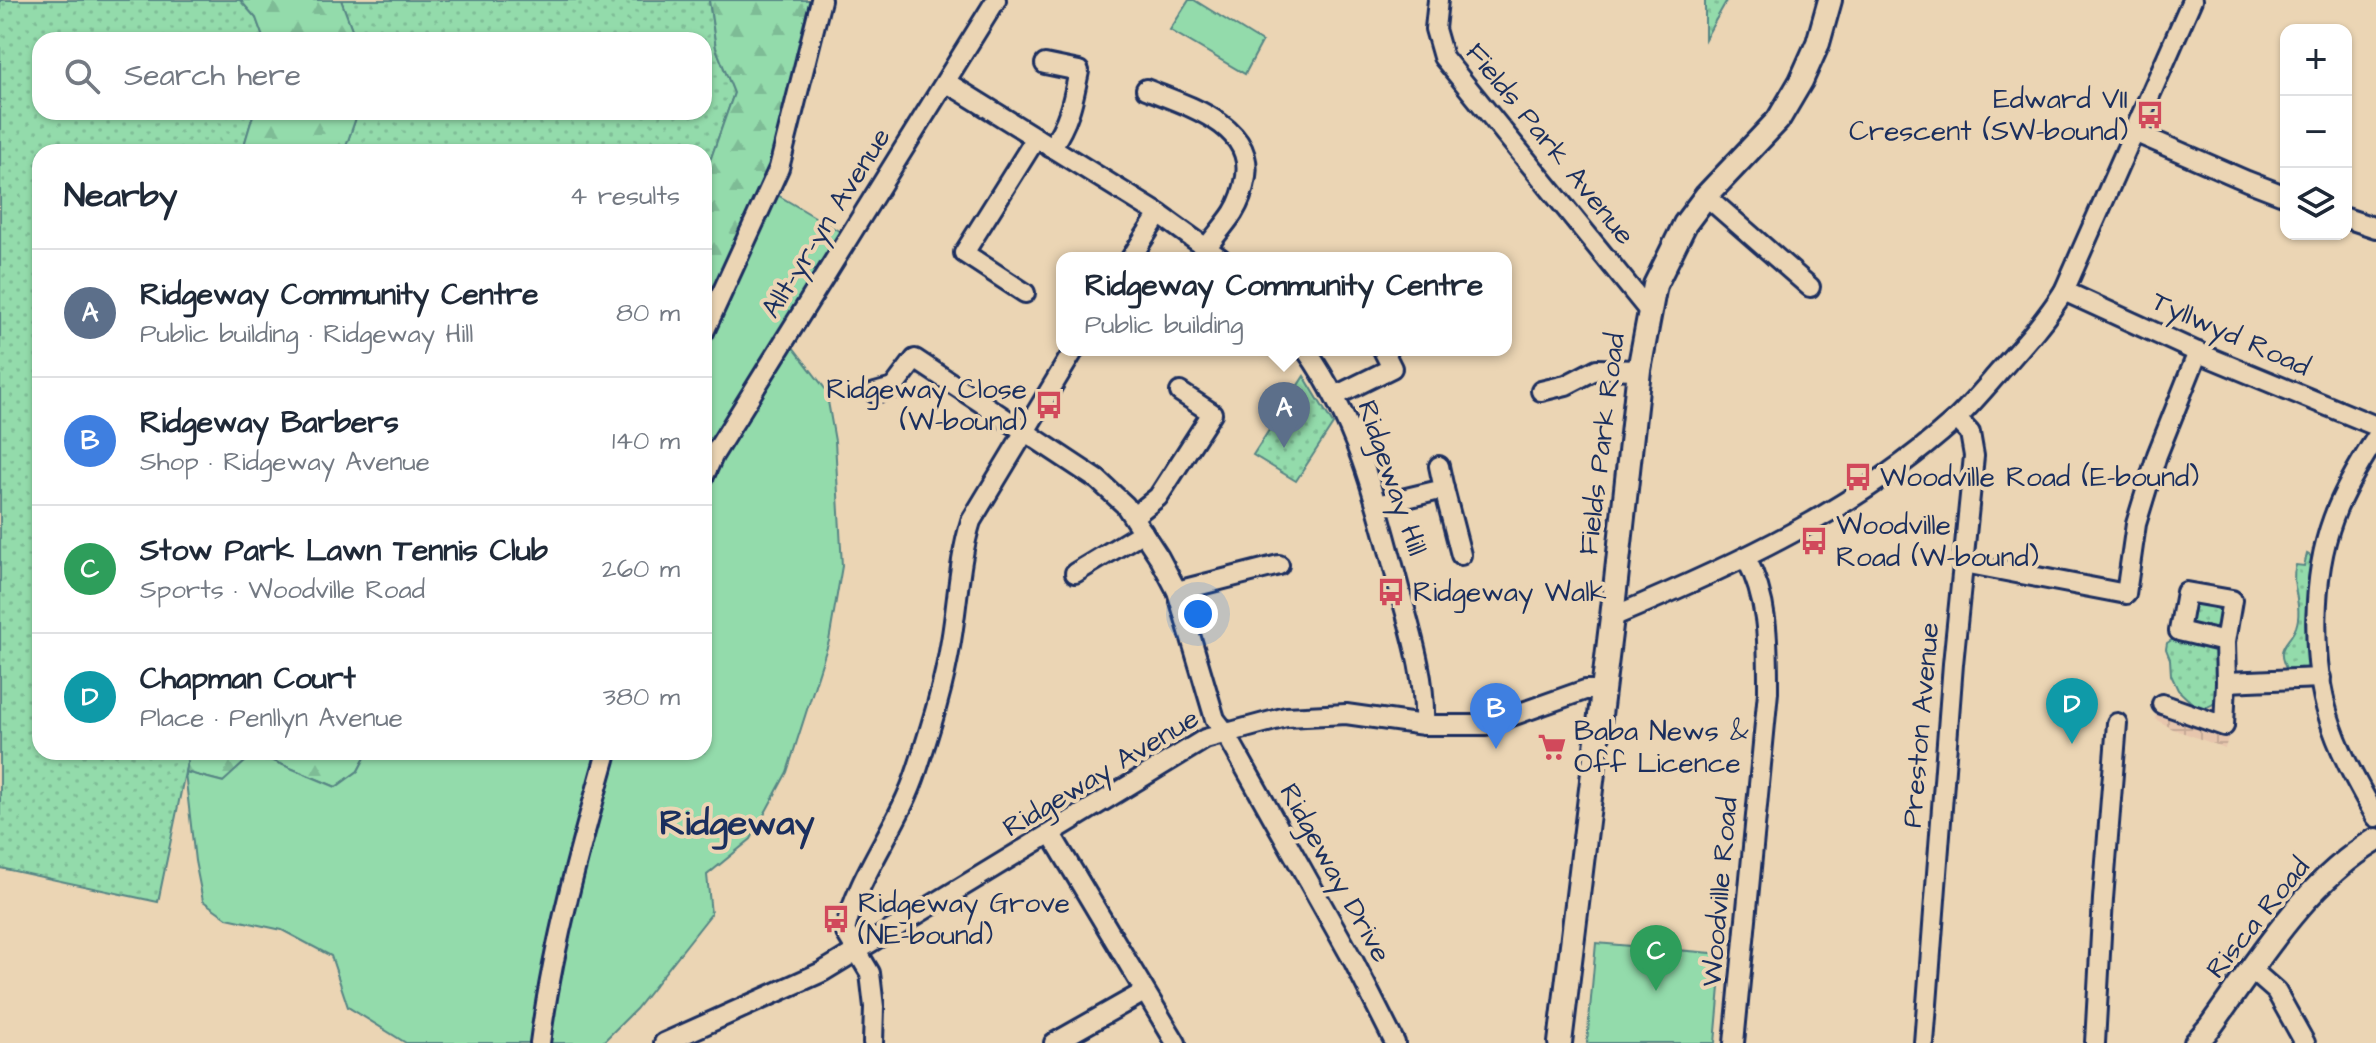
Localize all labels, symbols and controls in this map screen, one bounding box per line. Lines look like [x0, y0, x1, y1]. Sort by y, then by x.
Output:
map controls [2280, 24, 2352, 240]
button: + [2280, 24, 2352, 96]
search box [32, 32, 712, 120]
street label: Fields Park Avenue [1456, 35, 1644, 253]
icon: search [60, 54, 104, 98]
text: Search here [124, 55, 301, 97]
place label: Edward VII Crescent (SW-bound) [1849, 80, 2128, 151]
button: − [2280, 96, 2352, 168]
bus stop icon: Edward VII Crescent (SW-bound) [2135, 100, 2165, 130]
street label: Allt-yr-yn Avenue [752, 120, 902, 327]
button: layers [2280, 168, 2352, 240]
text: Nearby [64, 172, 178, 220]
text: 4 results [570, 178, 680, 214]
popup [1056, 252, 1512, 356]
text: Ridgeway Community Centre [1085, 265, 1483, 307]
text: Ridgeway Community Centre [140, 274, 539, 316]
street label: Tyllwyd Road [2145, 282, 2316, 388]
text: A [82, 295, 98, 331]
text: 80 m [616, 295, 680, 331]
text: Public building [1085, 307, 1243, 343]
text: Public building · Ridgeway Hill [140, 316, 473, 352]
street label: Fields Park Road [1569, 331, 1635, 557]
place label: Ridgeway Close (W-bound) [826, 370, 1027, 441]
pin: A [1258, 382, 1310, 448]
bus stop icon: Ridgeway Close (W-bound) [1034, 390, 1064, 420]
street label: Ridgeway Hill [1345, 395, 1437, 561]
text: Ridgeway Barbers [140, 402, 399, 444]
text: B [81, 423, 99, 459]
text: 140 m [612, 423, 680, 459]
text: Shop · Ridgeway Avenue [140, 444, 430, 480]
place label: Woodville Road (E-bound) [1880, 458, 2199, 497]
bus stop icon: Woodville Road (E-bound) [1843, 462, 1873, 492]
place label: Woodville Road (W-bound) [1836, 506, 2039, 577]
bus stop icon: Woodville Road (W-bound) [1799, 526, 1829, 556]
text: Stow Park Lawn Tennis Club [140, 530, 548, 572]
text: C [81, 551, 99, 587]
text: 260 m [602, 551, 680, 587]
text: Sports · Woodville Road [140, 572, 425, 608]
place label: Ridgeway Walk [1413, 573, 1607, 614]
bus stop icon: Ridgeway Walk [1376, 577, 1406, 607]
your location [1178, 594, 1218, 634]
street label: Preston Avenue [1893, 621, 1949, 829]
text: Chapman Court [140, 658, 356, 700]
pin: D [2046, 678, 2098, 744]
text: D [82, 679, 98, 715]
text: 380 m [603, 679, 680, 715]
pin: B [1470, 683, 1522, 749]
street label: Ridgeway Avenue [996, 699, 1207, 849]
text: Place · Penllyn Avenue [140, 700, 403, 736]
place label: Baba News & Off Licence [1574, 712, 1749, 783]
supermarket icon: Baba News & Off Licence [1537, 732, 1567, 762]
street label: Ridgeway Drive [1268, 776, 1400, 971]
street label: Woodville Road [1692, 795, 1748, 989]
district label: Ridgeway [660, 798, 815, 850]
street label: Risca Road [2197, 849, 2319, 987]
place label: Ridgeway Grove (NE-bound) [858, 884, 1070, 955]
bus stop icon: Ridgeway Grove (NE-bound) [821, 904, 851, 934]
pin: C [1630, 925, 1682, 991]

